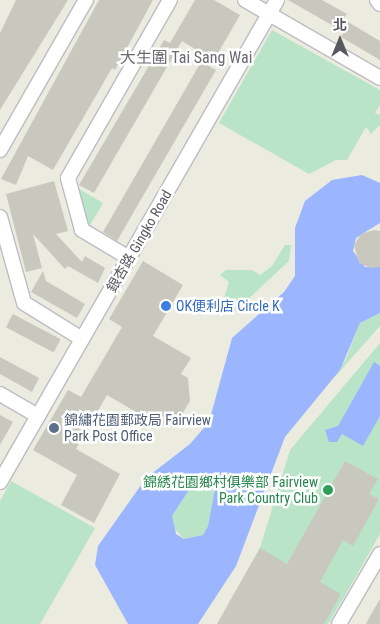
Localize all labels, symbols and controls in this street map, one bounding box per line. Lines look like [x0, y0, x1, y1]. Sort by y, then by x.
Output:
north arrow [315, 15, 365, 65]
text: 北 [333, 17, 347, 33]
district label: 大生圍 Tai Sang Wai [120, 48, 252, 68]
street label: 銀杏路 Gingko Road [103, 187, 175, 295]
place label: OK便利店 Circle K [176, 298, 280, 314]
marker: OK便利店 Circle K [160, 300, 172, 312]
place label: 錦繡花園郵政局 Fairview Park Post Office [64, 412, 211, 444]
marker: 錦繡花園郵政局 Fairview Park Post Office [48, 422, 60, 434]
place label: 錦綉花園鄉村俱樂部 Fairview Park Country Club [143, 474, 318, 507]
marker: 錦綉花園鄉村俱樂部 Fairview Park Country Club [322, 484, 334, 496]

